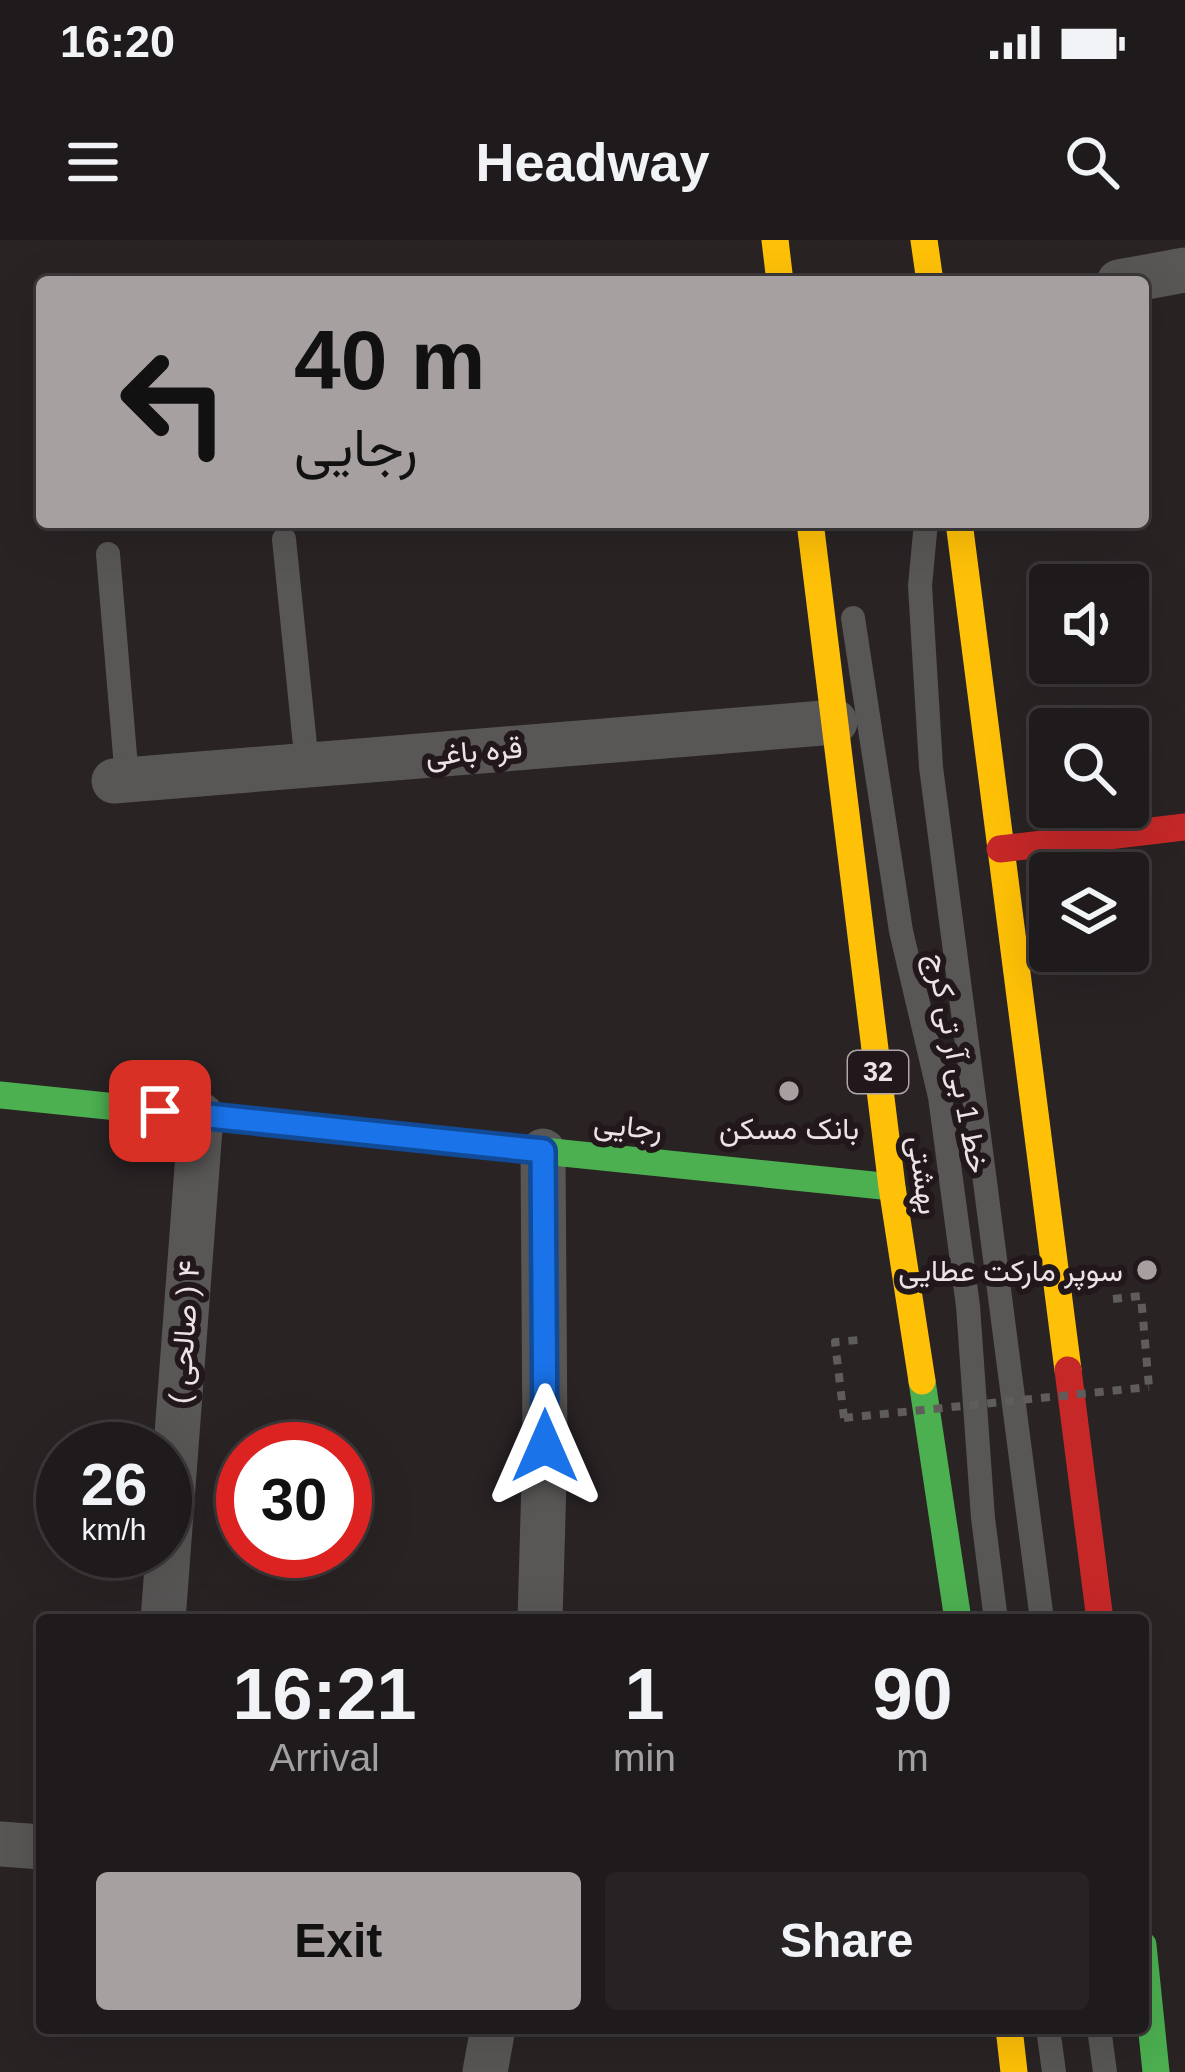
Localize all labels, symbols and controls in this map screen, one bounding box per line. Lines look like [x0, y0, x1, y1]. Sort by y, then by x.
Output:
text: 16:20 [60, 16, 175, 67]
icon: menu [60, 129, 126, 195]
icon: search [1059, 129, 1125, 195]
text: Headway [475, 132, 710, 192]
text: 40 m [294, 313, 485, 407]
icon: left [96, 324, 252, 480]
text: رجایی [294, 417, 418, 477]
map controls [1029, 564, 1149, 972]
button: sound [1029, 564, 1149, 684]
button: search [1029, 708, 1149, 828]
street label: قره باغی [424, 730, 524, 774]
button: layers [1029, 852, 1149, 972]
street label: خط 1 بی آر تی کرج [917, 950, 996, 1177]
road number: 32 [848, 1051, 908, 1093]
pin [109, 1060, 211, 1162]
icon: arrive [127, 1078, 193, 1144]
marker: بانک مسکن [776, 1078, 802, 1104]
street label: رجایی [592, 1106, 664, 1148]
place label: بانک مسکن [719, 1112, 859, 1147]
street label: بهشتی [900, 1133, 946, 1217]
place label: سوپر مارکت عطایی [898, 1254, 1123, 1291]
marker: سوپر مارکت عطایی [1134, 1257, 1160, 1283]
street label: ( صالحی ) ۴ [163, 1259, 207, 1405]
position arrow [482, 1383, 608, 1509]
speed limit sign: 30 [216, 1422, 372, 1578]
text: 26 [81, 1451, 147, 1518]
text: km/h [81, 1513, 147, 1546]
text: 16:21 [232, 1654, 417, 1734]
text: 1 [624, 1654, 665, 1734]
text: 90 [872, 1654, 953, 1734]
text: Arrival [269, 1736, 380, 1779]
text: min [613, 1736, 676, 1779]
text: m [896, 1736, 929, 1779]
button: Exit [96, 1872, 581, 2010]
button: Share [605, 1872, 1089, 2010]

